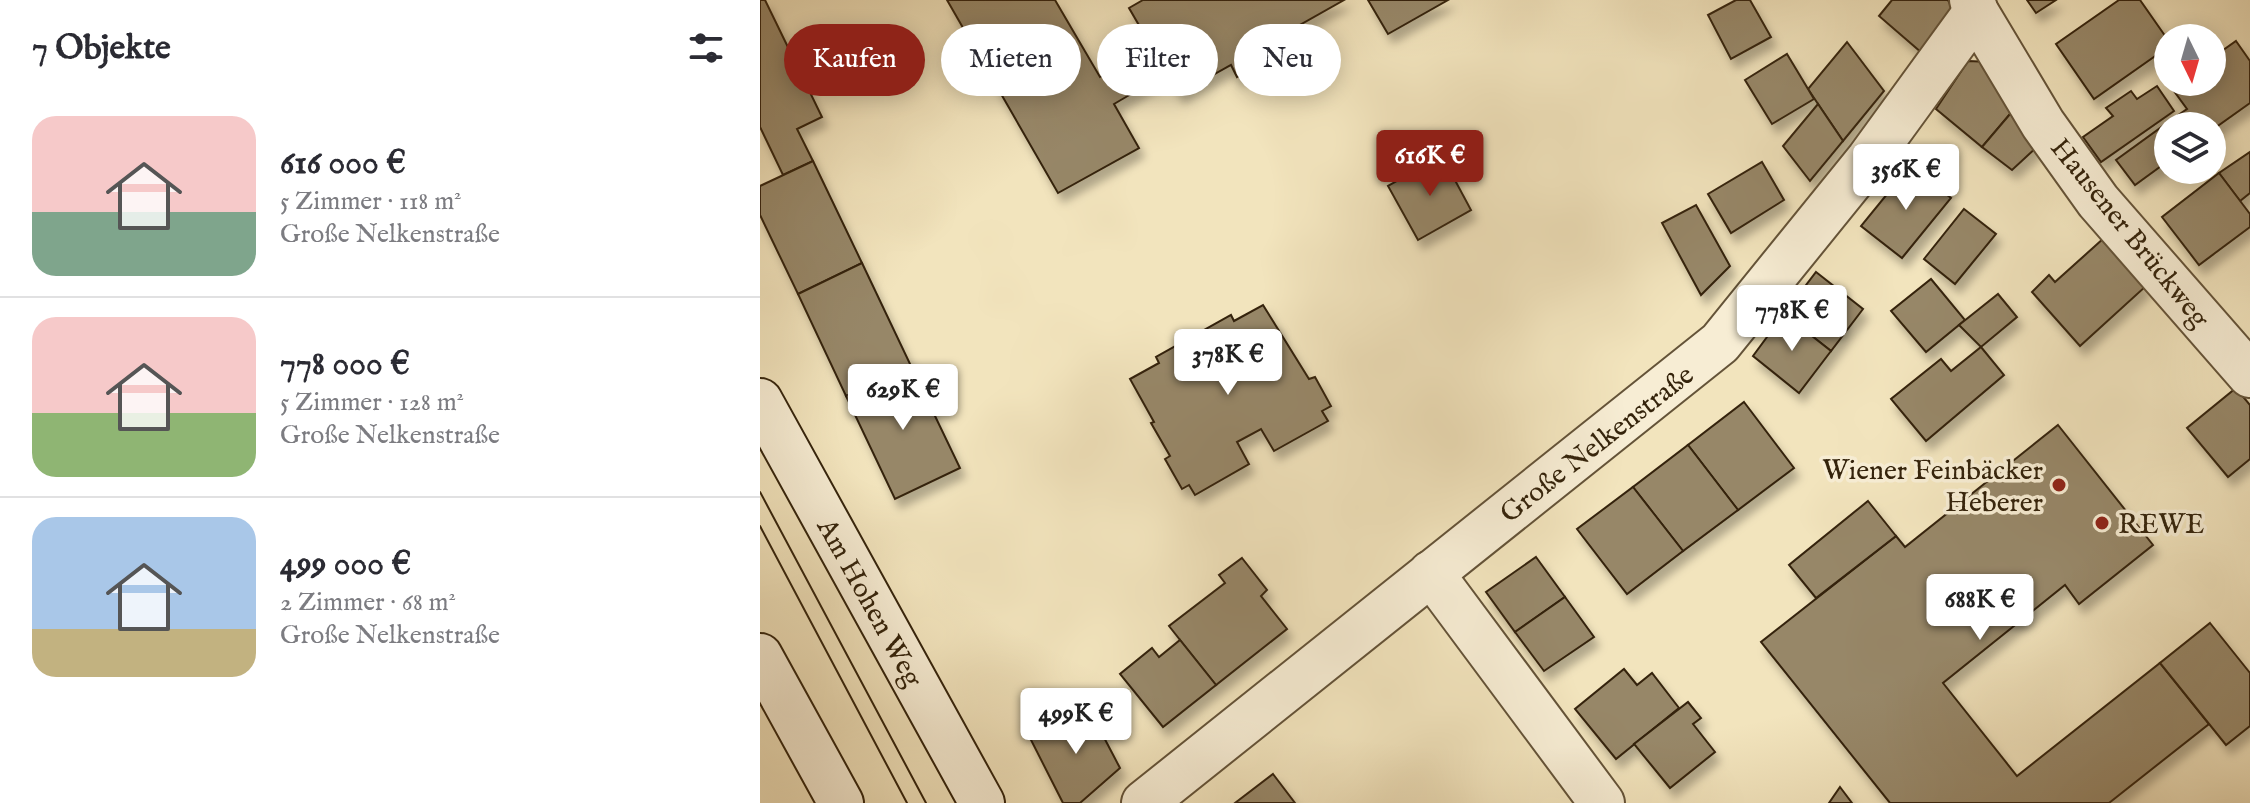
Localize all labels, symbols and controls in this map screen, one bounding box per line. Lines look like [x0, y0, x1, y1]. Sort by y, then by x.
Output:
chip: Kaufen [784, 24, 925, 96]
chip: Mieten [941, 24, 1081, 96]
chip: Filter [1097, 24, 1218, 96]
chip: Neu [1234, 24, 1341, 96]
north arrow [2154, 24, 2226, 96]
map controls [2154, 24, 2226, 184]
icon: filters [684, 26, 728, 70]
text: 7 Objekte [32, 27, 171, 70]
button: layers [2154, 112, 2226, 184]
pin: 616K € [1365, 130, 1495, 198]
street label: Hausener Brückweg [2042, 132, 2217, 336]
text: 616K € [1394, 139, 1466, 172]
text: 616 000 € [280, 142, 406, 185]
pin: 356K € [1841, 144, 1971, 212]
icon: home [96, 148, 192, 244]
text: 356K € [1871, 153, 1941, 186]
text: 5 Zimmer · 118 m² [280, 185, 462, 218]
text: Große Nelkenstraße [280, 218, 500, 251]
pin: 778K € [1727, 285, 1857, 353]
text: 778K € [1755, 294, 1829, 327]
pin: 378K € [1163, 329, 1293, 397]
text: 378K € [1192, 338, 1264, 371]
text: 778 000 € [280, 343, 410, 386]
icon: home [96, 349, 192, 445]
street label: Große Nelkenstraße [1493, 358, 1702, 532]
pin: 629K € [838, 364, 968, 432]
text: 629K € [866, 373, 940, 406]
text: 5 Zimmer · 128 m² [280, 386, 464, 419]
text: Große Nelkenstraße [280, 419, 500, 452]
place label: Wiener Feinbäcker Heberer [1822, 454, 2043, 521]
marker: Wiener Feinbäcker Heberer [2050, 476, 2068, 494]
place label: REWE [2118, 508, 2204, 543]
street label: Am Hohen Weg [808, 512, 930, 694]
marker: REWE [2093, 514, 2111, 532]
text: 499 000 € [280, 543, 411, 586]
icon: home [96, 549, 192, 645]
pin: 688K € [1915, 574, 2045, 642]
text: 688K € [1944, 583, 2016, 616]
text: 2 Zimmer · 68 m² [280, 586, 456, 619]
text: Große Nelkenstraße [280, 619, 500, 652]
pin: 499K € [1011, 688, 1141, 756]
text: 499K € [1038, 697, 1114, 730]

